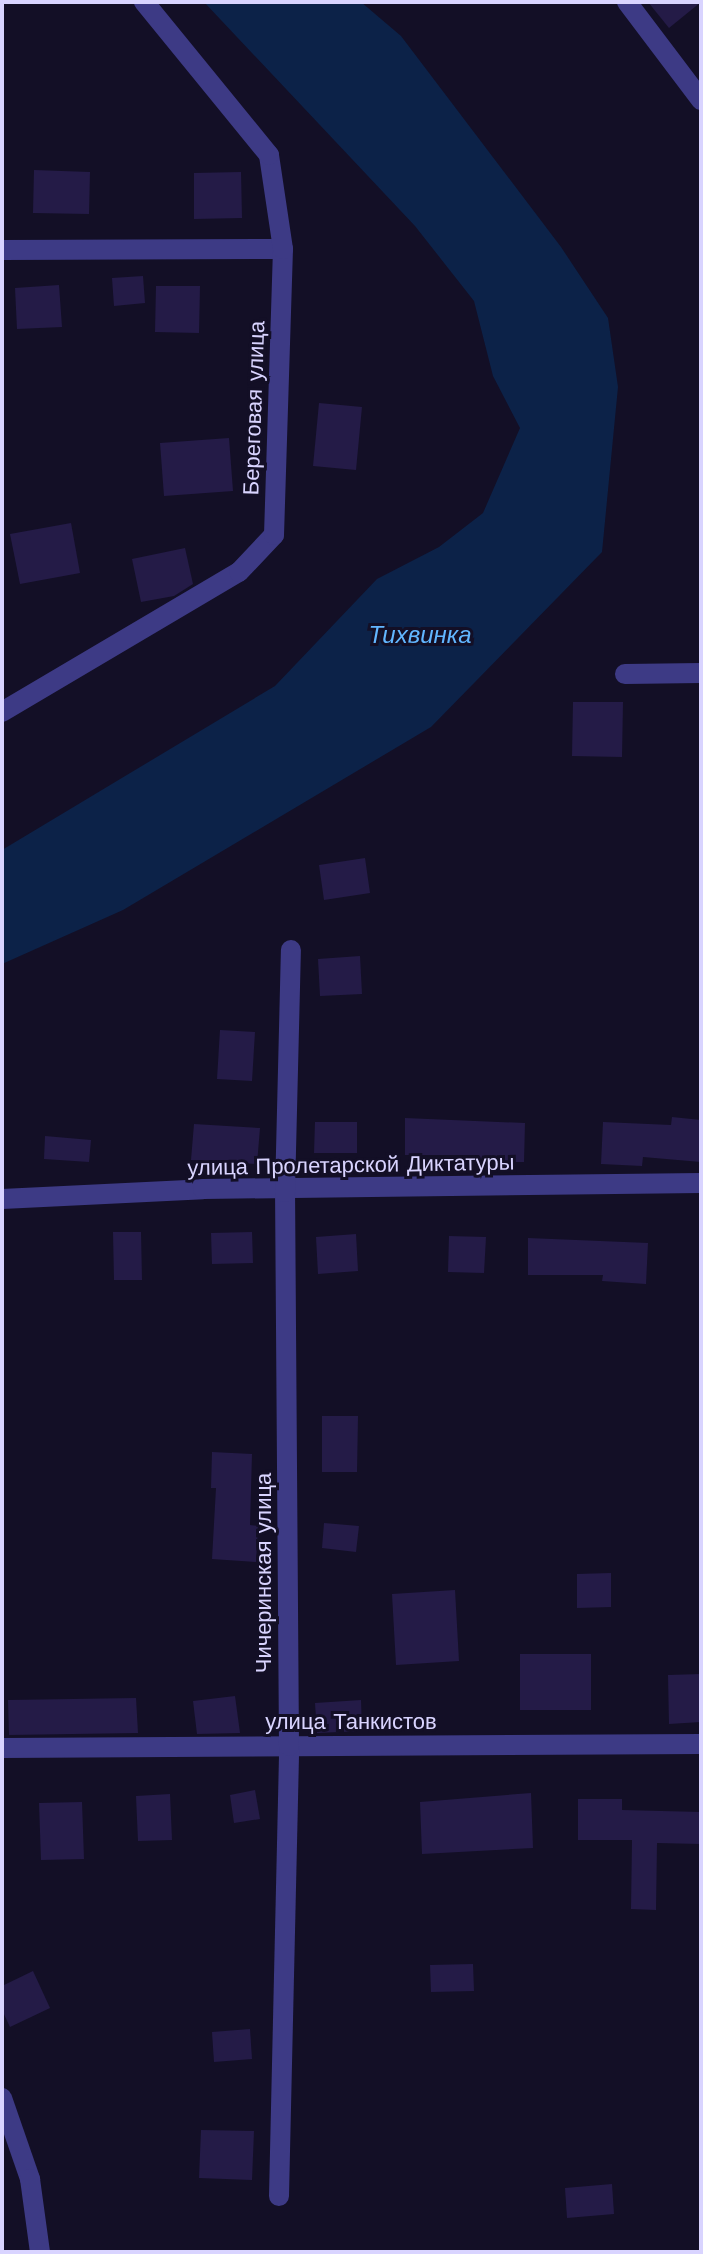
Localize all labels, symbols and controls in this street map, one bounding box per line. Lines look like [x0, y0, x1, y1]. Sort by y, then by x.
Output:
street label: Береговая улица [238, 320, 270, 496]
water label: Тихвинка [369, 622, 471, 650]
street label: улица Пролетарской Диктатуры [187, 1149, 515, 1181]
street label: Чичеринская улица [251, 1473, 277, 1673]
street label: улица Танкистов [265, 1709, 437, 1735]

